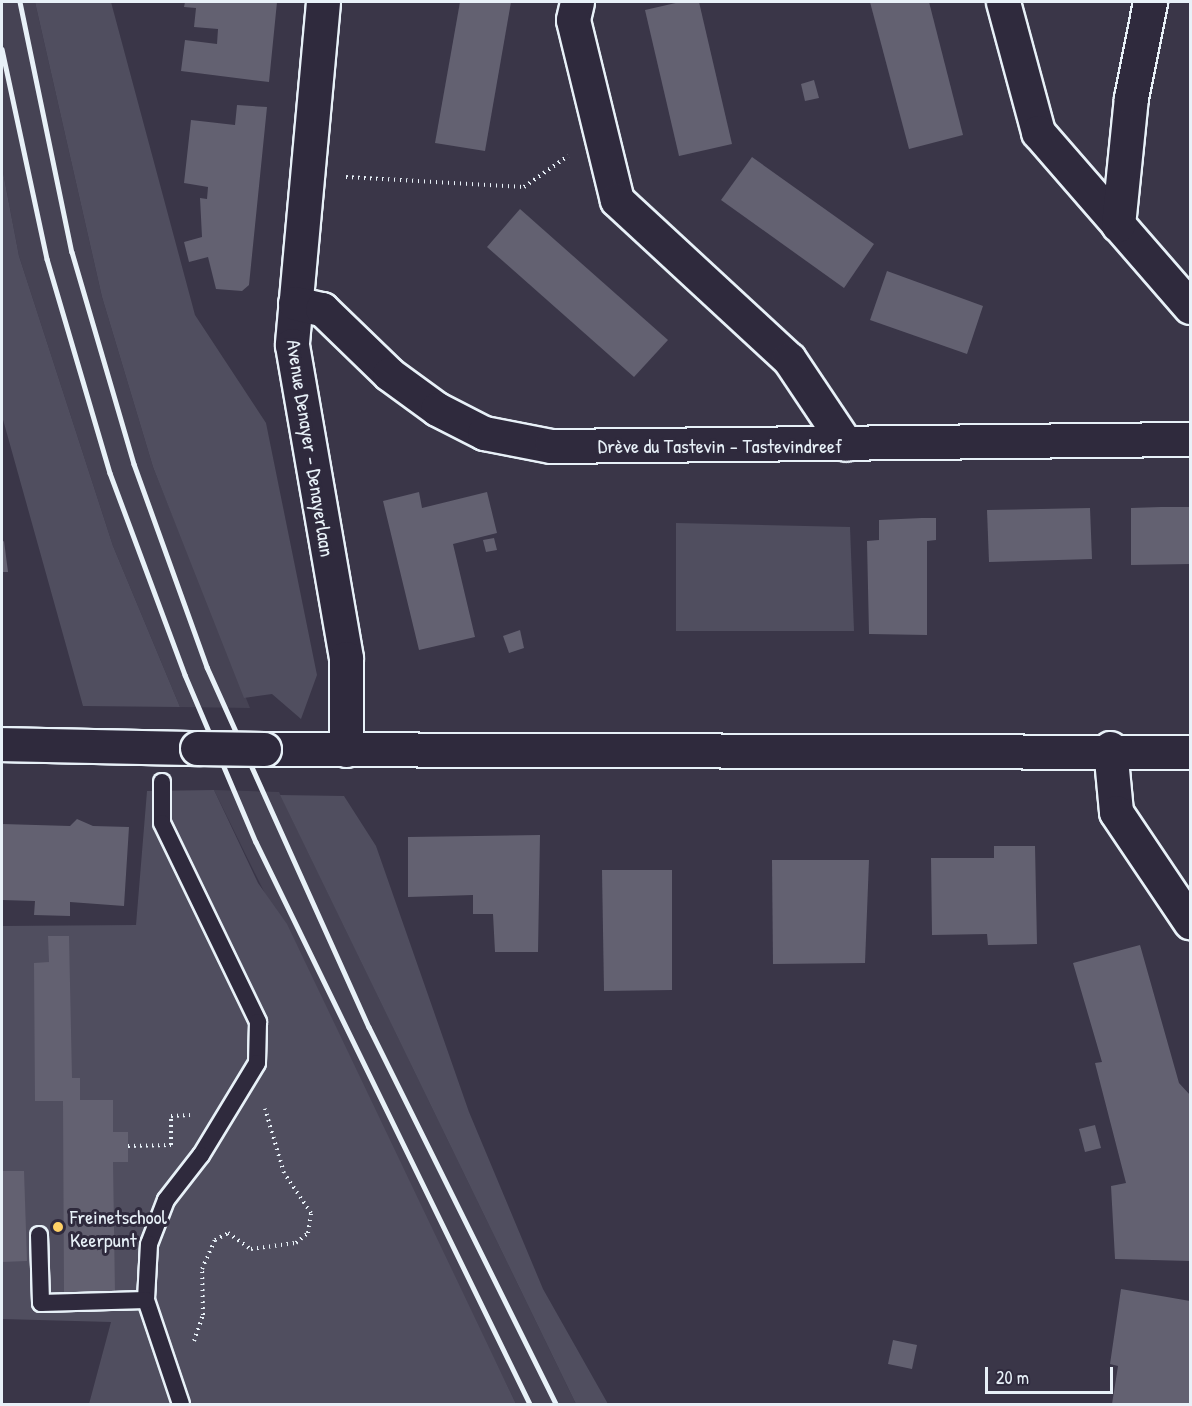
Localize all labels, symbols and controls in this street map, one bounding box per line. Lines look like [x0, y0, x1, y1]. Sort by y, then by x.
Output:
street label: Avenue Denayer - Denayerlaan [282, 338, 340, 558]
street label: Drève du Tastevin - Tastevindreef [598, 433, 842, 457]
place label: Freinetschool Keerpunt [70, 1204, 167, 1251]
marker: Freinetschool Keerpunt [51, 1220, 65, 1234]
scale bar [988, 1355, 1116, 1393]
text: 20 m [996, 1365, 1029, 1390]

